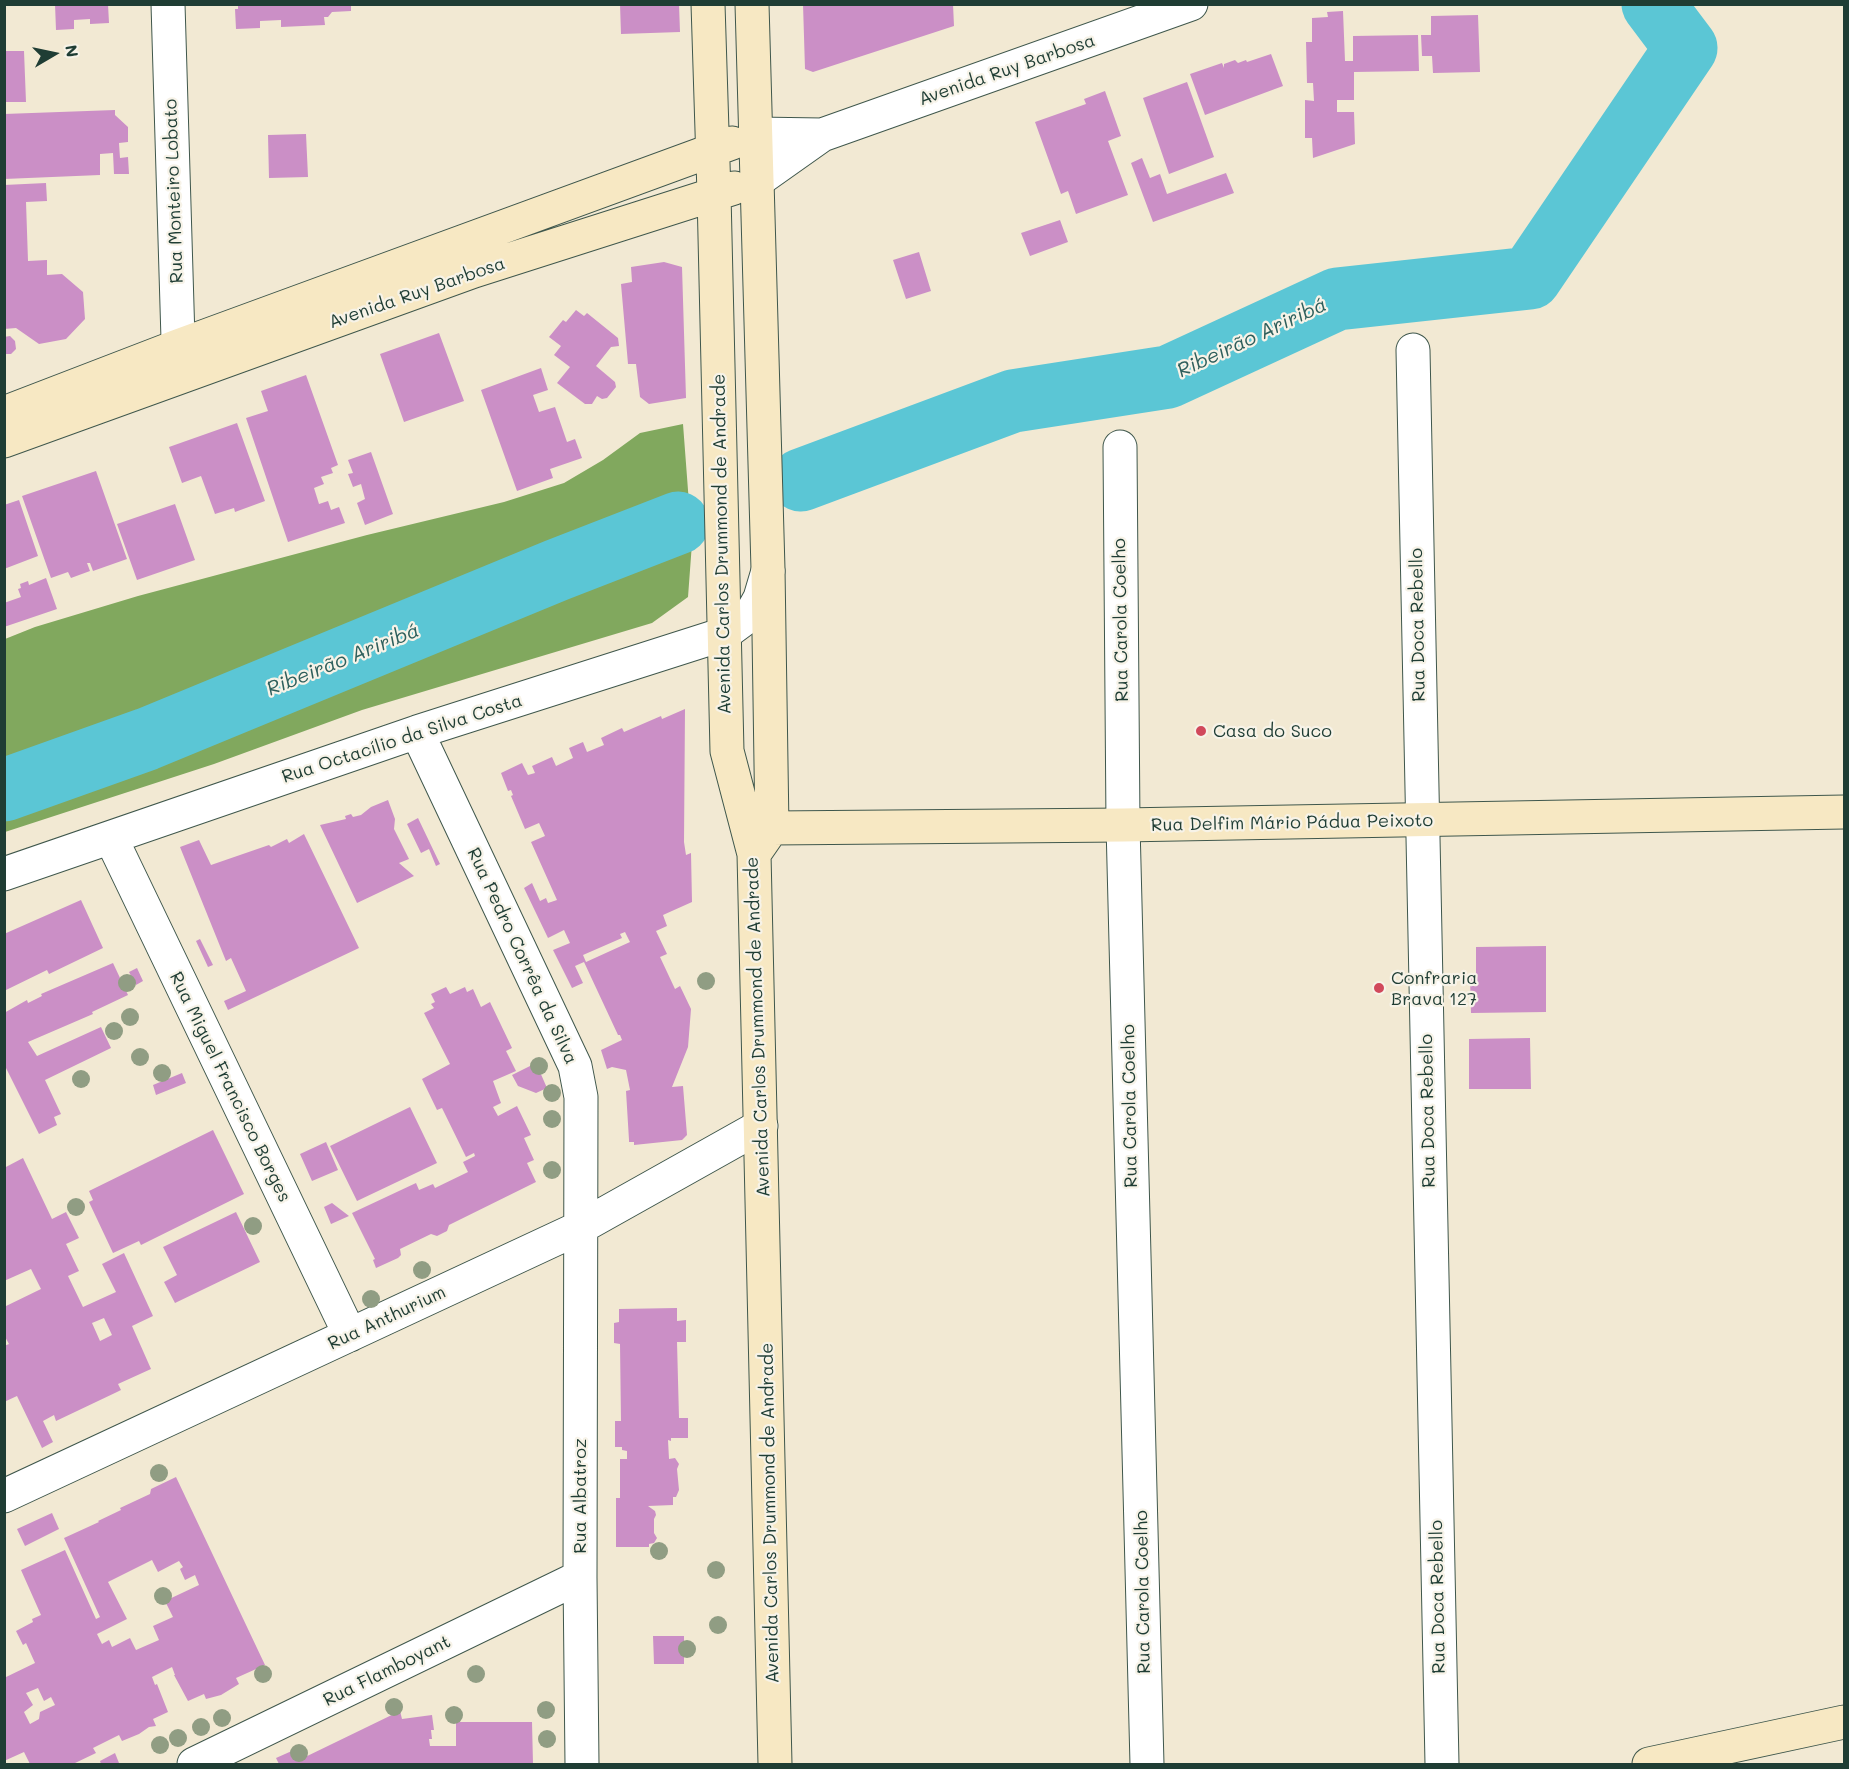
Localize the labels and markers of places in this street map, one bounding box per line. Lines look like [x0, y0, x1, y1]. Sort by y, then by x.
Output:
place label: Casa do Suco [1213, 720, 1332, 742]
marker: Casa do Suco [1194, 724, 1208, 738]
place label: Confraria Brava 127 [1391, 967, 1478, 1010]
marker: Confraria Brava 127 [1372, 981, 1386, 995]

